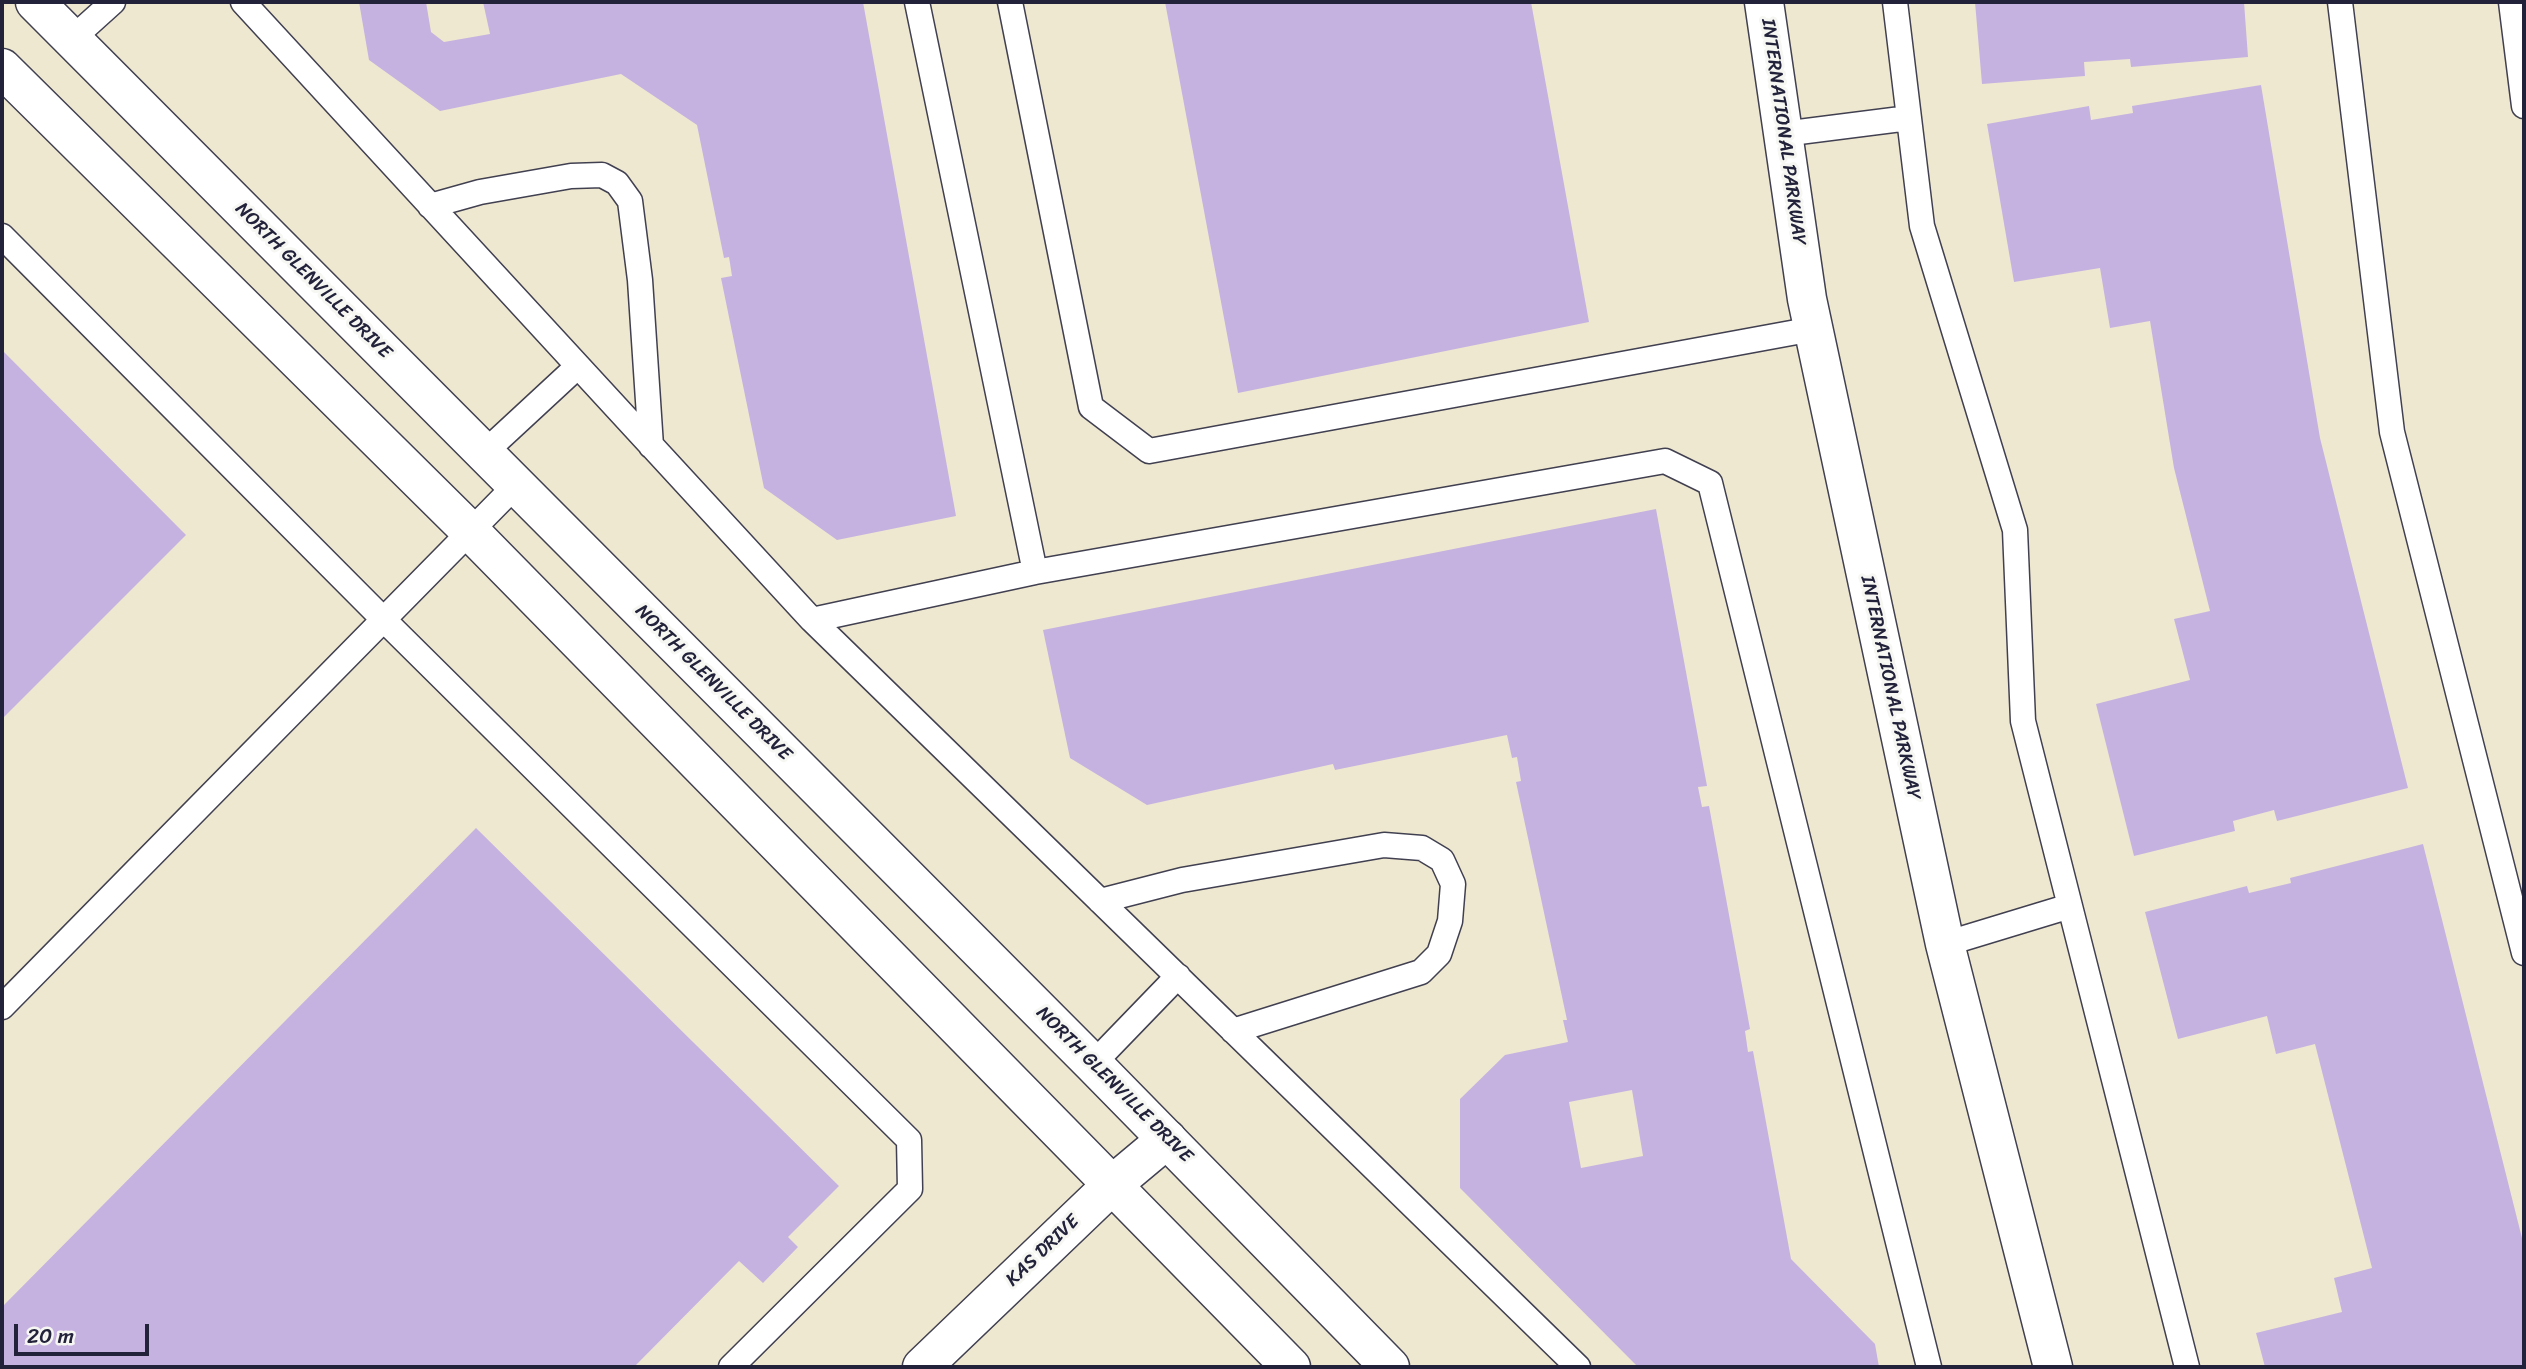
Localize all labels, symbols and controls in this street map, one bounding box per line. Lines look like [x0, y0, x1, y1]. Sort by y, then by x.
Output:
street label: INTERNATIONAL PARKWAY [1756, 17, 1810, 247]
street label: NORTH GLENVILLE DRIVE [230, 198, 396, 364]
street label: INTERNATIONAL PARKWAY [1855, 574, 1925, 802]
street label: NORTH GLENVILLE DRIVE [630, 600, 796, 766]
street label: NORTH GLENVILLE DRIVE [1031, 1002, 1197, 1168]
street label: KAS DRIVE [1002, 1210, 1084, 1292]
scale bar [18, 1310, 152, 1354]
text: 20 m [27, 1317, 74, 1355]

